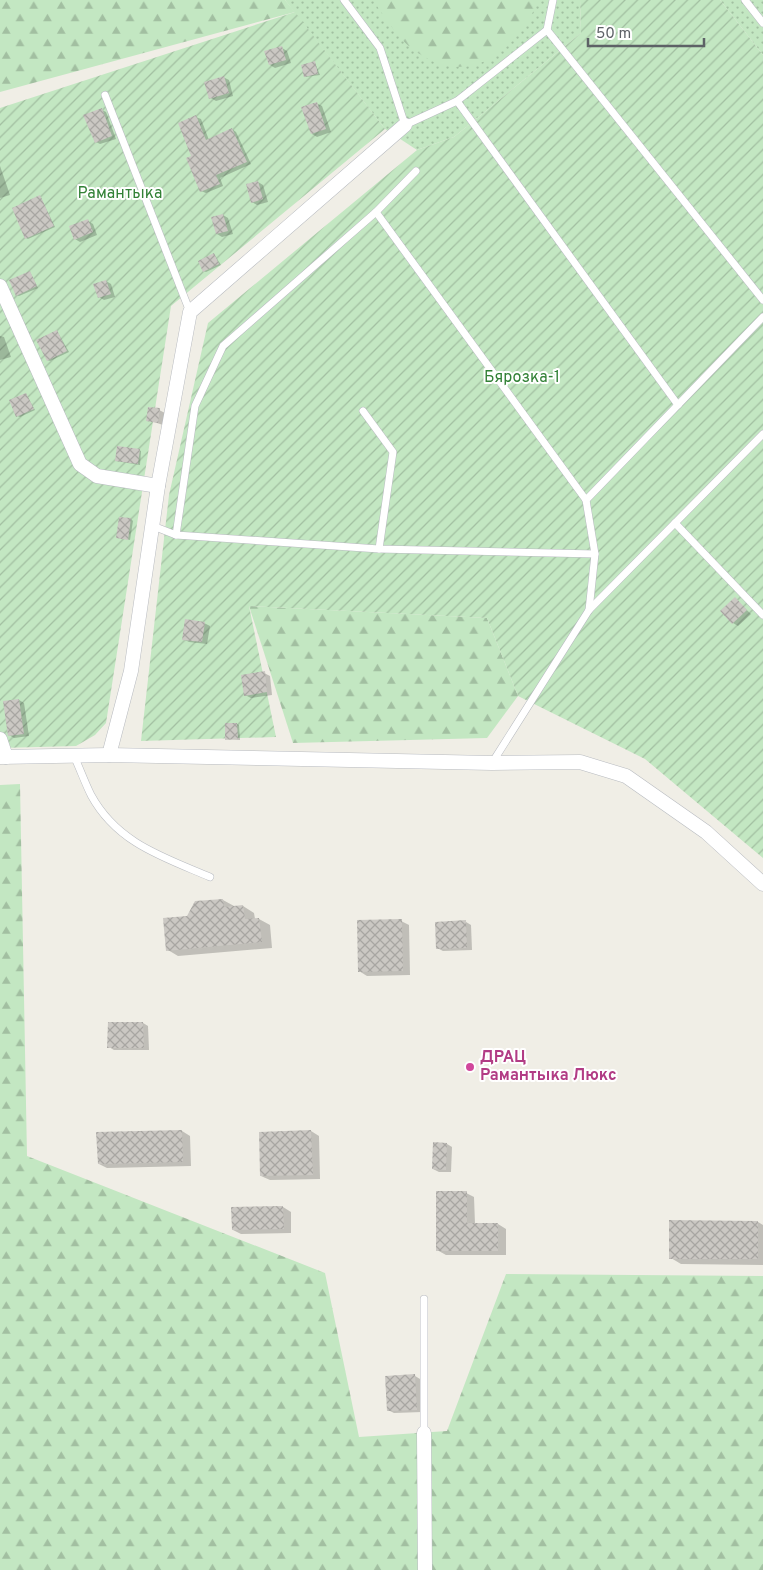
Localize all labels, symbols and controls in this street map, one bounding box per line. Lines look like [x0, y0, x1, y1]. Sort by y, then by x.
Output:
scale bar [588, 15, 704, 47]
text: 50 m [596, 25, 631, 44]
park label: Рамантыка [78, 184, 162, 204]
park label: Бярозка-1 [484, 368, 560, 388]
place label: ДРАЦ Рамантыка Люкс [480, 1048, 617, 1086]
marker: ДРАЦ Рамантыка Люкс [464, 1061, 476, 1073]

